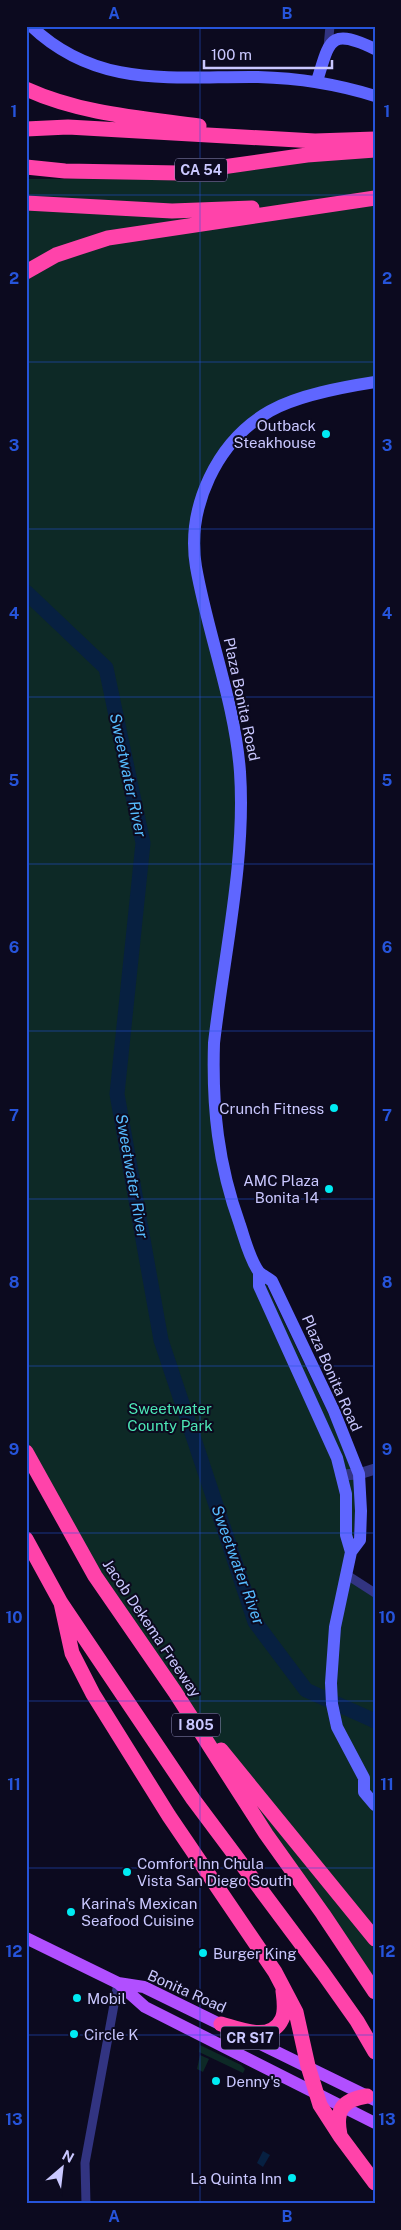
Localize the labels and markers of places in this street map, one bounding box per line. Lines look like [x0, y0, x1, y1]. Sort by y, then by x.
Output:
place label: Outback Steakhouse [234, 417, 316, 451]
marker: Outback Steakhouse [320, 428, 332, 440]
place label: Crunch Fitness [219, 1100, 324, 1117]
marker: Crunch Fitness [328, 1102, 340, 1114]
place label: AMC Plaza Bonita 14 [243, 1172, 319, 1206]
marker: AMC Plaza Bonita 14 [323, 1183, 335, 1195]
place label: Comfort Inn Chula Vista San Diego South [137, 1855, 292, 1889]
marker: Comfort Inn Chula Vista San Diego South [121, 1866, 133, 1878]
place label: Karina's Mexican Seafood Cuisine [81, 1895, 197, 1929]
marker: Karina's Mexican Seafood Cuisine [65, 1906, 77, 1918]
place label: Burger King [213, 1945, 297, 1962]
marker: Burger King [197, 1947, 209, 1959]
place label: Mobil [87, 1990, 126, 2007]
marker: Mobil [71, 1992, 83, 2004]
place label: Circle K [84, 2026, 138, 2043]
marker: Circle K [68, 2028, 80, 2040]
place label: Denny's [226, 2073, 280, 2090]
marker: Denny's [210, 2075, 222, 2087]
place label: La Quinta Inn [190, 2170, 282, 2187]
marker: La Quinta Inn [286, 2172, 298, 2184]

